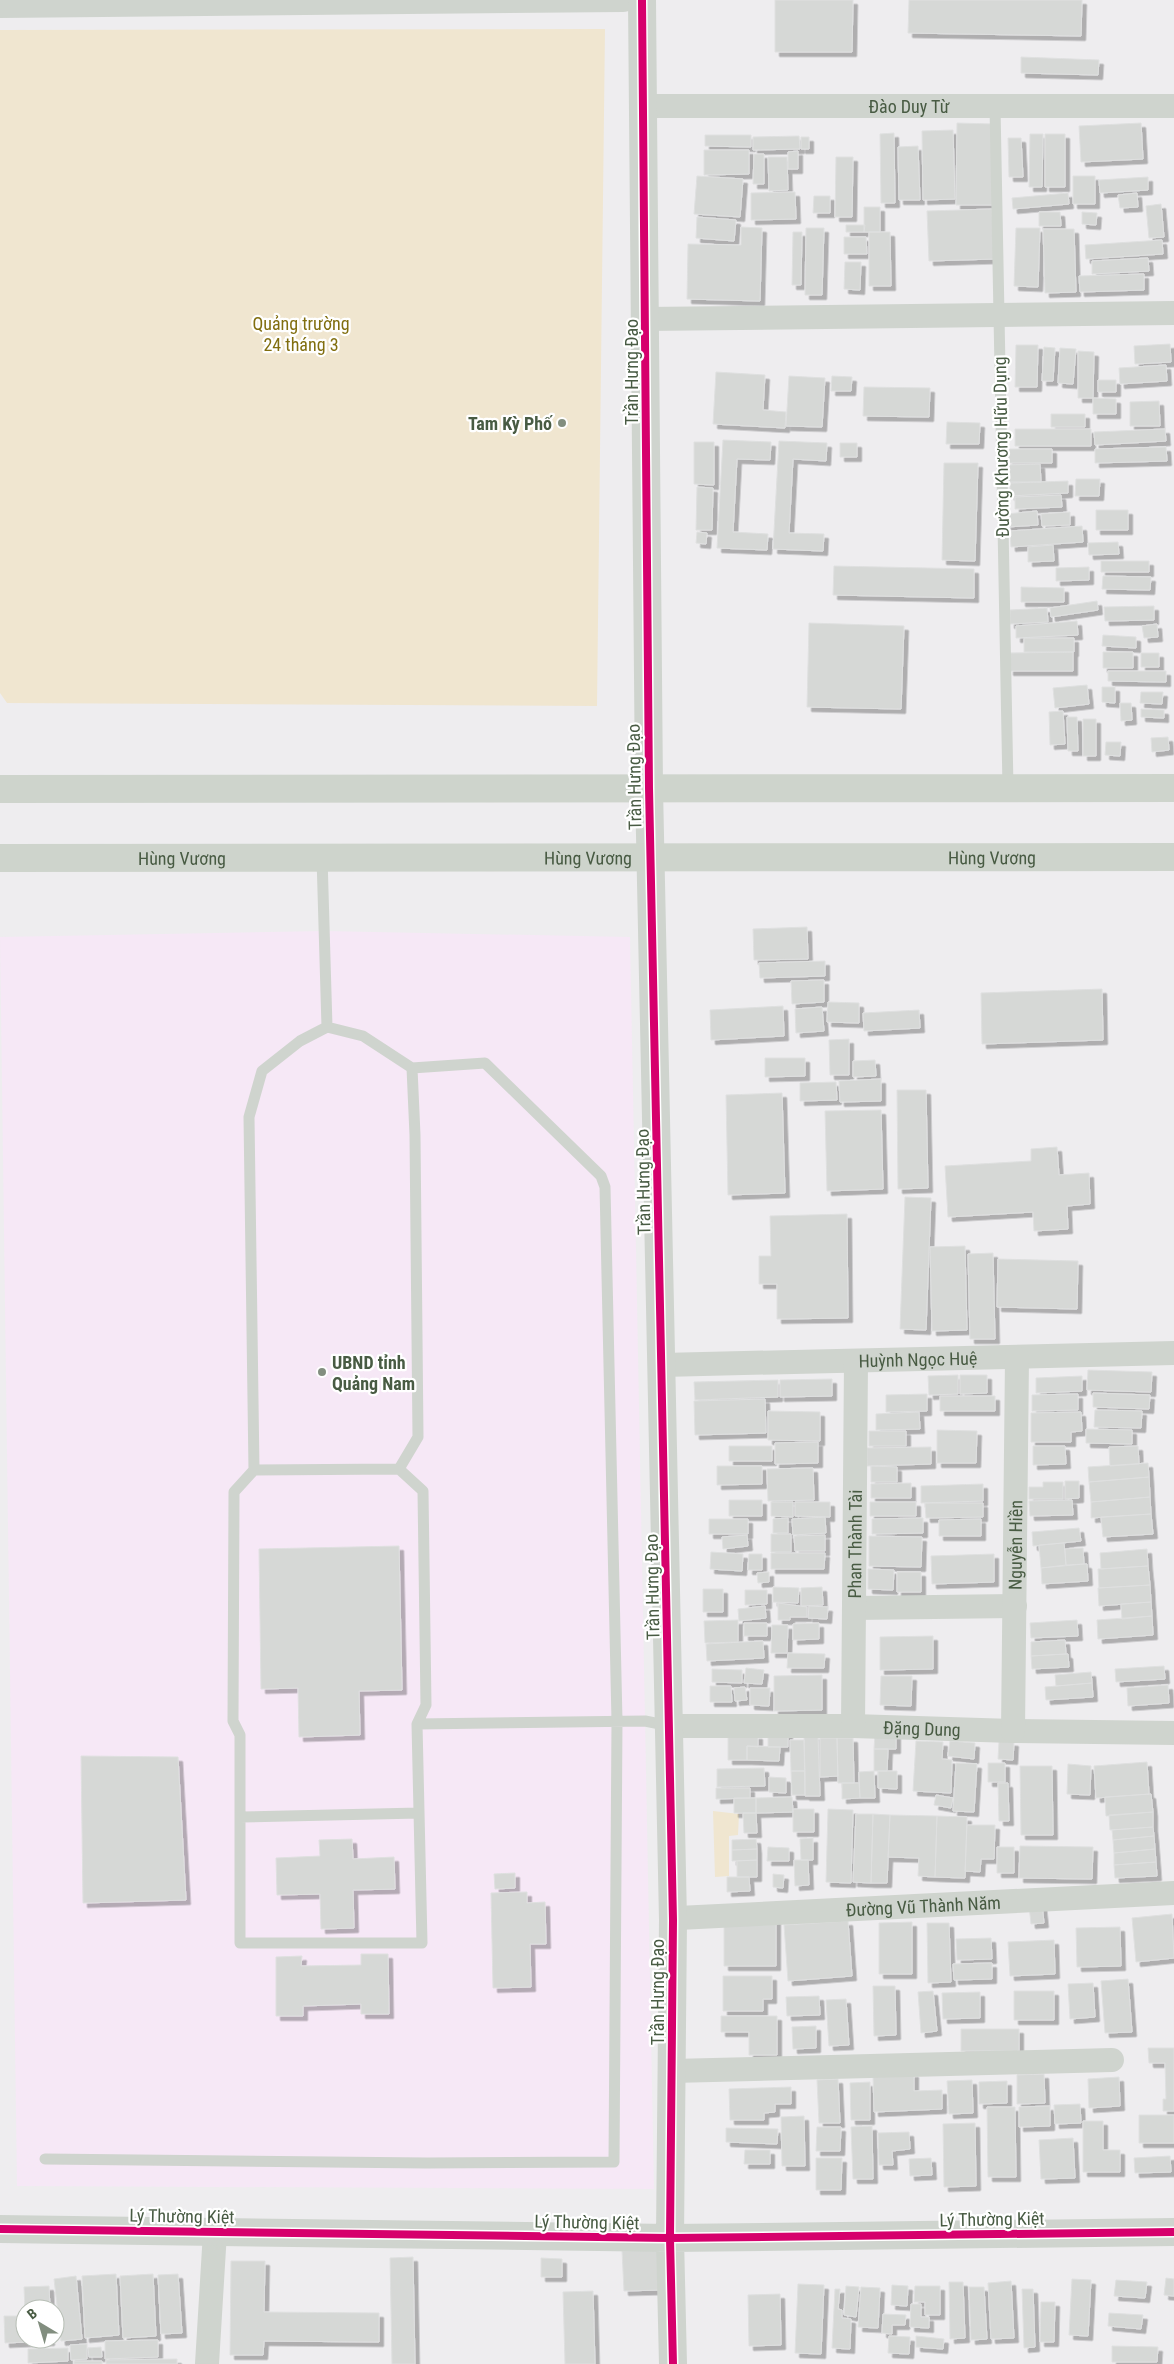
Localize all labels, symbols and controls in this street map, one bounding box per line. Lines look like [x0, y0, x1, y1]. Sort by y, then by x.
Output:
street label: Đào Duy Từ [868, 96, 950, 117]
park label: Quảng trường 24 tháng 3 [252, 313, 350, 355]
street label: Trần Hưng Đạo [621, 319, 642, 425]
street label: Đường Khương Hữu Dụng [989, 356, 1013, 538]
place label: Tam Kỳ Phố [468, 413, 553, 434]
marker: Tam Kỳ Phố [556, 417, 568, 429]
street label: Trần Hưng Đạo [623, 724, 645, 830]
street label: Hùng Vương [138, 847, 226, 868]
street label: Hùng Vương [544, 847, 632, 868]
street label: Hùng Vương [948, 847, 1036, 868]
street label: Trần Hưng Đạo [632, 1129, 654, 1235]
street label: Huỳnh Ngọc Huệ [858, 1347, 978, 1371]
place label: UBND tỉnh Quảng Nam [332, 1352, 415, 1394]
marker: UBND tỉnh Quảng Nam [316, 1366, 328, 1378]
street label: Phan Thành Tài [844, 1489, 865, 1599]
street label: Nguyễn Hiền [1004, 1500, 1026, 1590]
street label: Trần Hưng Đạo [641, 1534, 663, 1640]
street label: Đặng Dung [883, 1716, 961, 1740]
street label: Đường Vũ Thành Năm [845, 1891, 1001, 1920]
street label: Trần Hưng Đạo [647, 1939, 668, 2045]
street label: Lý Thường Kiệt [129, 2205, 235, 2227]
street label: Lý Thường Kiệt [939, 2208, 1045, 2230]
street label: Lý Thường Kiệt [534, 2211, 640, 2233]
north arrow [15, 2299, 65, 2349]
text: B [24, 2305, 40, 2322]

